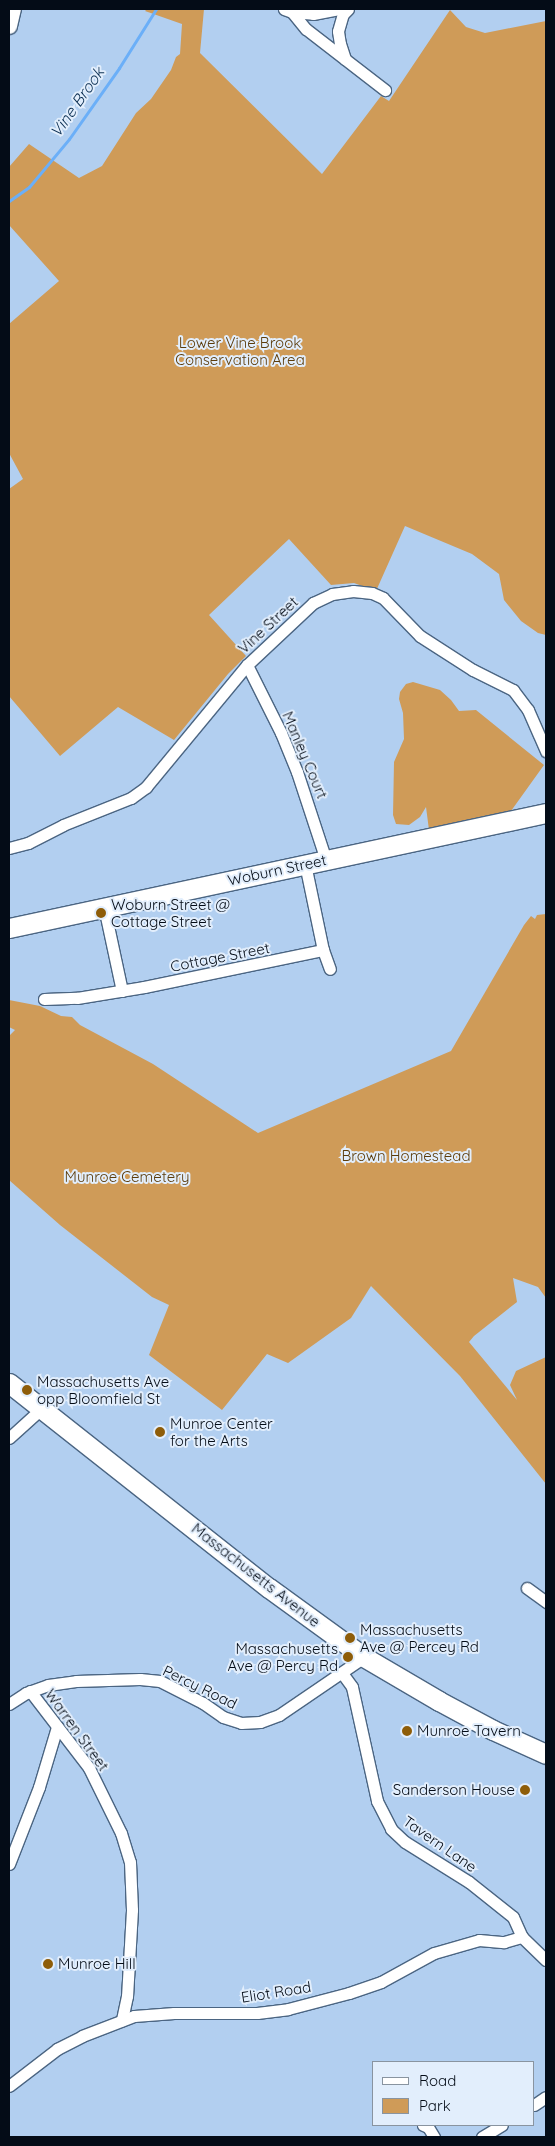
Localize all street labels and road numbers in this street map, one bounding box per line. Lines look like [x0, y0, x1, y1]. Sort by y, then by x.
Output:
street label: Vine Street [234, 593, 302, 657]
street label: Manley Court [279, 709, 331, 801]
street label: Woburn Street [226, 851, 328, 889]
street label: Cottage Street [169, 939, 271, 975]
street label: Massachusetts Avenue [188, 1519, 324, 1631]
street label: Percy Road [160, 1661, 240, 1713]
street label: Warren Street [41, 1686, 113, 1774]
street label: Tavern Lane [400, 1812, 480, 1876]
street label: Eliot Road [240, 1978, 312, 2006]

